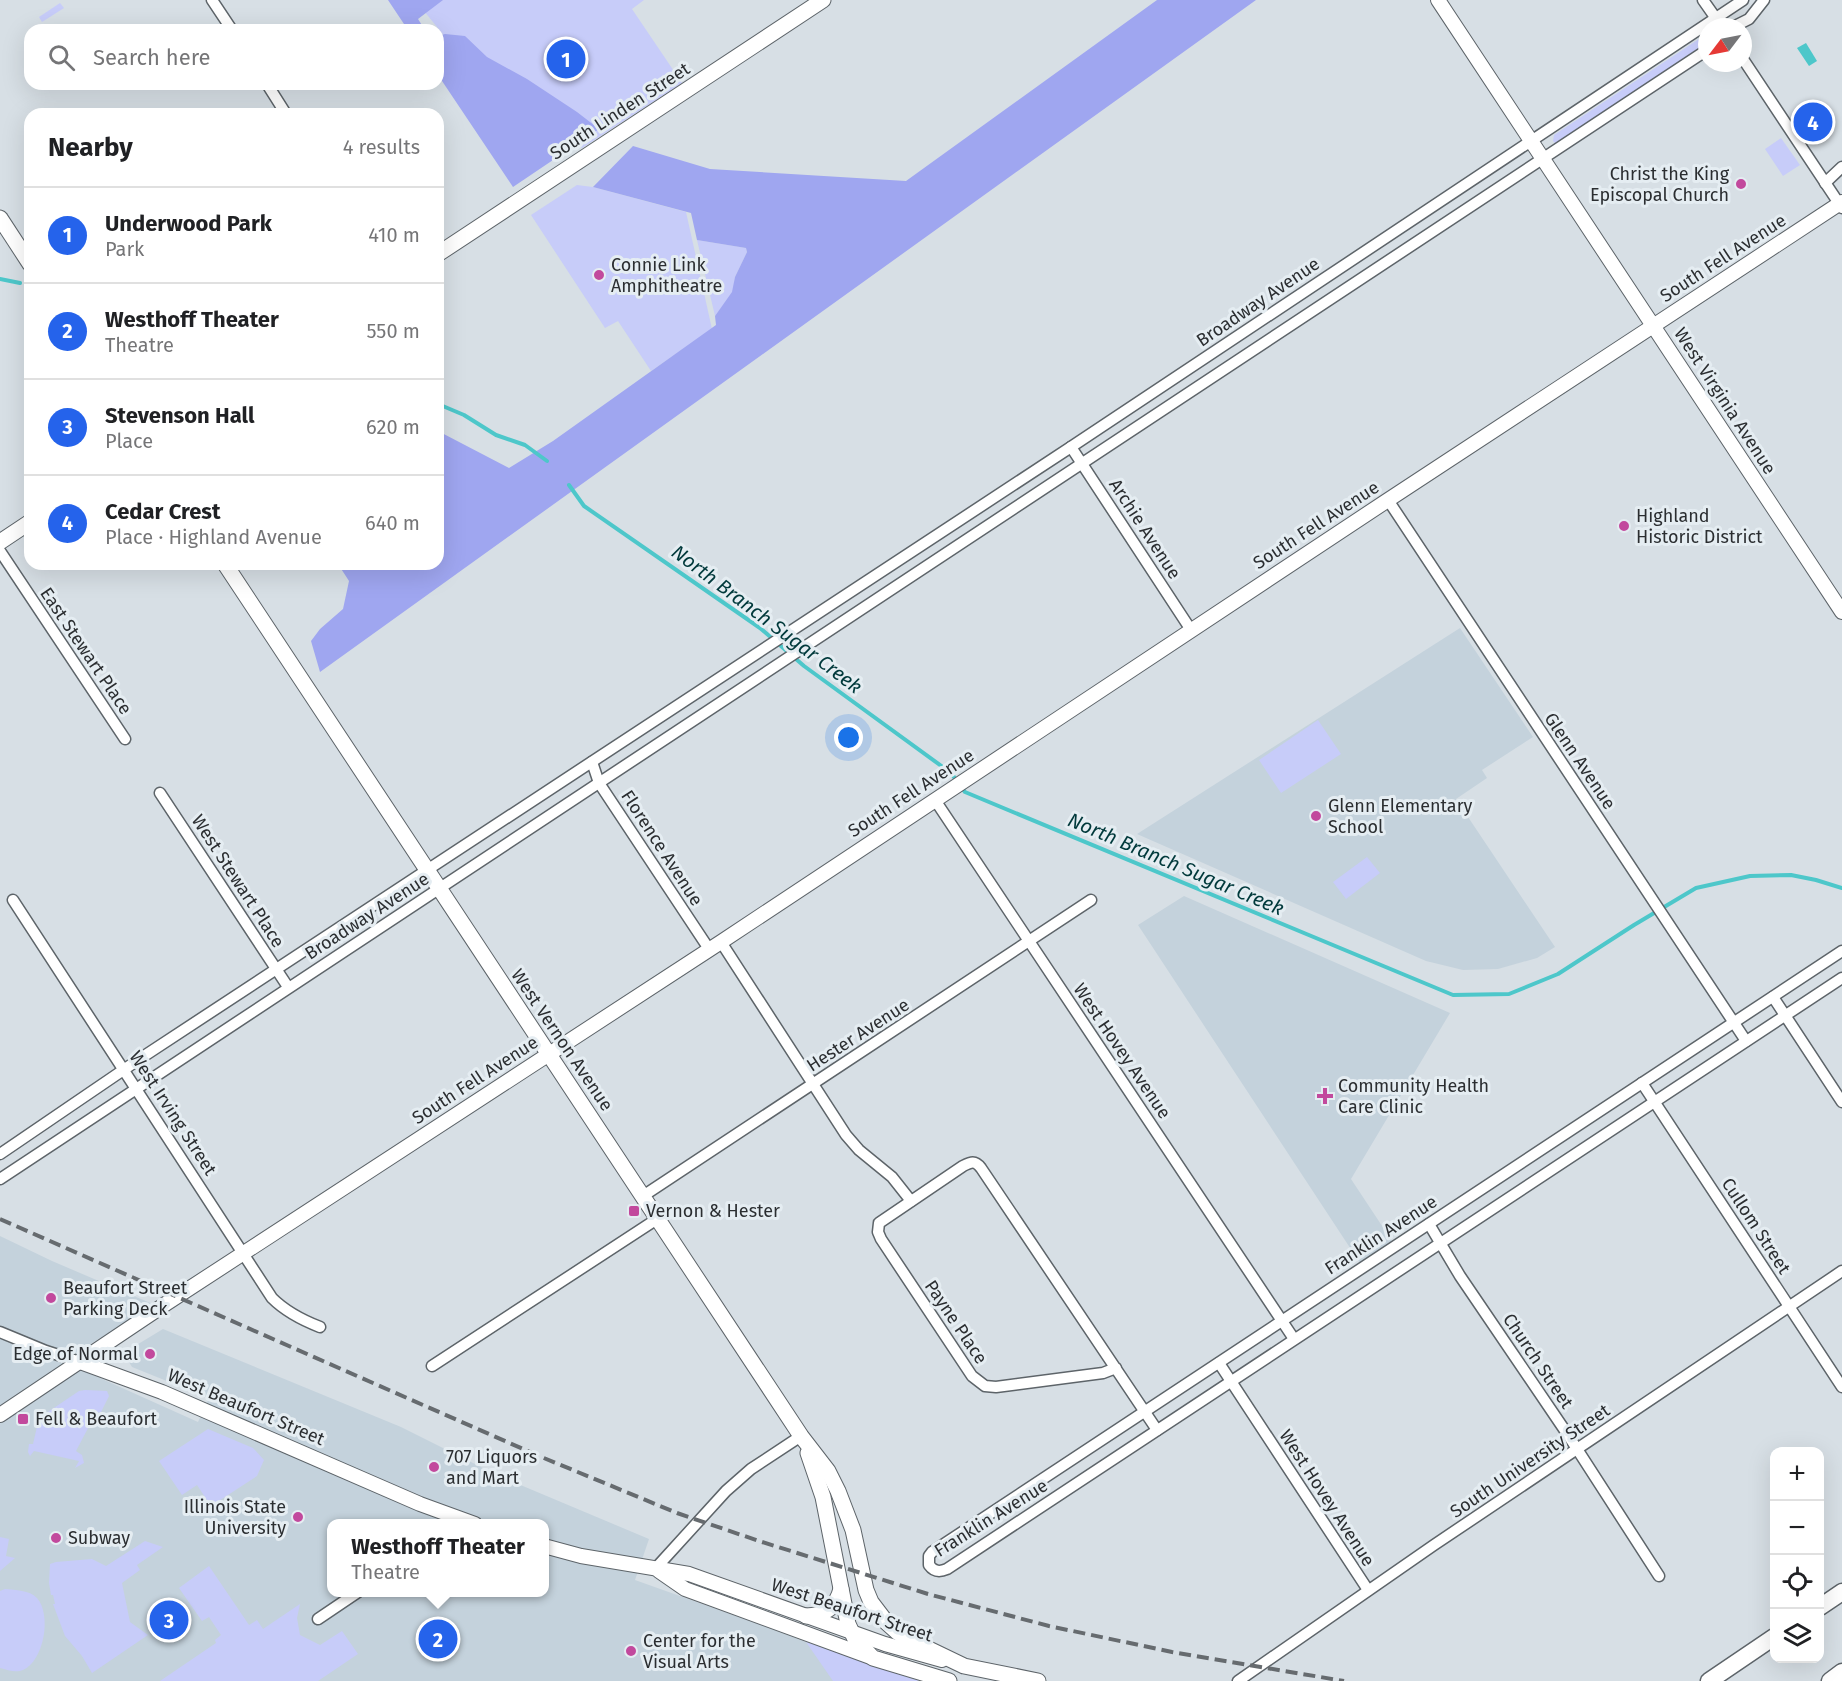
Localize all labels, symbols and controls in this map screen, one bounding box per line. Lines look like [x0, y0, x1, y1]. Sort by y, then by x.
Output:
north arrow [1698, 18, 1752, 72]
search box [24, 24, 444, 90]
pin: 1 [546, 36, 586, 82]
icon: search [45, 41, 78, 74]
text: Search here [93, 44, 211, 71]
street label: South Linden Street [546, 57, 694, 164]
pin: 4 [1794, 100, 1832, 144]
text: Nearby [48, 132, 133, 163]
text: 4 results [343, 135, 420, 159]
place label: Christ the King Episcopal Church [1590, 163, 1730, 206]
marker: Christ the King Episcopal Church [1734, 177, 1748, 191]
street label: South Fell Avenue [1656, 209, 1790, 307]
text: Underwood Park [105, 210, 272, 237]
text: 1 [63, 223, 72, 247]
text: 410 m [368, 223, 420, 247]
text: Park [105, 237, 144, 261]
street label: Broadway Avenue [1192, 253, 1324, 351]
place label: Connie Link Amphitheatre [611, 254, 722, 297]
marker: Connie Link Amphitheatre [592, 268, 606, 282]
text: Westhoff Theater [105, 306, 279, 333]
text: 2 [62, 319, 73, 343]
text: 550 m [366, 319, 420, 343]
street label: West Virginia Avenue [1669, 324, 1781, 478]
text: Theatre [105, 333, 174, 357]
text: Stevenson Hall [105, 402, 255, 429]
text: 3 [62, 415, 73, 439]
text: 620 m [366, 415, 420, 439]
text: Place [105, 429, 153, 453]
street label: Archie Avenue [1104, 475, 1186, 583]
street label: South Fell Avenue [1249, 476, 1383, 574]
text: Cedar Crest [105, 498, 220, 525]
place label: Highland Historic District [1636, 505, 1763, 548]
text: 4 [62, 511, 73, 535]
text: 640 m [365, 511, 420, 535]
marker: Highland Historic District [1617, 519, 1631, 533]
text: Place · Highland Avenue [105, 525, 322, 549]
water label: North Branch Sugar Creek [667, 540, 867, 699]
street label: East Stewart Place [35, 583, 137, 719]
street label: Glenn Avenue [1540, 708, 1620, 814]
your location [834, 723, 863, 752]
street label: South Fell Avenue [844, 744, 978, 842]
street label: Florence Avenue [616, 786, 708, 910]
place label: Glenn Elementary School [1328, 795, 1473, 838]
water label: North Branch Sugar Creek [1064, 808, 1288, 920]
marker: Glenn Elementary School [1309, 809, 1323, 823]
street label: West Stewart Place [187, 810, 289, 952]
street label: Broadway Avenue [301, 868, 433, 964]
street label: West Vernon Avenue [506, 965, 618, 1115]
street label: West Hovey Avenue [1068, 979, 1176, 1123]
street label: Hester Avenue [803, 994, 913, 1076]
street label: South Fell Avenue [408, 1031, 542, 1129]
street label: West Irving Street [125, 1047, 222, 1180]
place label: Community Health Care Clinic [1338, 1075, 1489, 1118]
marker: Community Health Care Clinic [1316, 1087, 1334, 1105]
street label: Cullom Street [1717, 1174, 1796, 1279]
street label: Franklin Avenue [1321, 1191, 1441, 1279]
place label: Vernon & Hester [646, 1200, 780, 1222]
marker: Vernon & Hester [627, 1204, 641, 1218]
street label: Payne Place [920, 1276, 992, 1368]
place label: Beaufort Street Parking Deck [63, 1277, 188, 1320]
marker: Beaufort Street Parking Deck [44, 1291, 58, 1305]
street label: Church Street [1498, 1309, 1578, 1413]
place label: Edge of Normal [13, 1343, 138, 1365]
marker: Edge of Normal [143, 1347, 157, 1361]
street label: West Beaufort Street [164, 1364, 328, 1450]
street label: South University Street [1446, 1399, 1614, 1523]
place label: Fell & Beaufort [35, 1408, 157, 1430]
marker: Fell & Beaufort [16, 1412, 30, 1426]
street label: West Hovey Avenue [1275, 1425, 1379, 1571]
place label: 707 Liquors and Mart [446, 1446, 537, 1489]
map controls [1770, 1447, 1824, 1663]
button: + [1770, 1447, 1824, 1501]
marker: 707 Liquors and Mart [427, 1460, 441, 1474]
street label: Franklin Avenue [930, 1474, 1052, 1562]
place label: Illinois State University [184, 1496, 286, 1539]
button: − [1770, 1501, 1824, 1555]
marker: Illinois State University [291, 1510, 305, 1524]
popup [327, 1519, 549, 1597]
place label: Subway [68, 1527, 130, 1549]
marker: Subway [49, 1531, 63, 1545]
text: Westhoff Theater [351, 1533, 525, 1560]
button: locate [1770, 1555, 1824, 1609]
text: Theatre [351, 1560, 420, 1584]
street label: West Beaufort Street [769, 1574, 936, 1647]
pin: 3 [150, 1598, 188, 1642]
button: layers [1770, 1609, 1824, 1663]
pin: 2 [418, 1616, 458, 1662]
place label: Center for the Visual Arts [643, 1630, 756, 1673]
marker: Center for the Visual Arts [624, 1644, 638, 1658]

